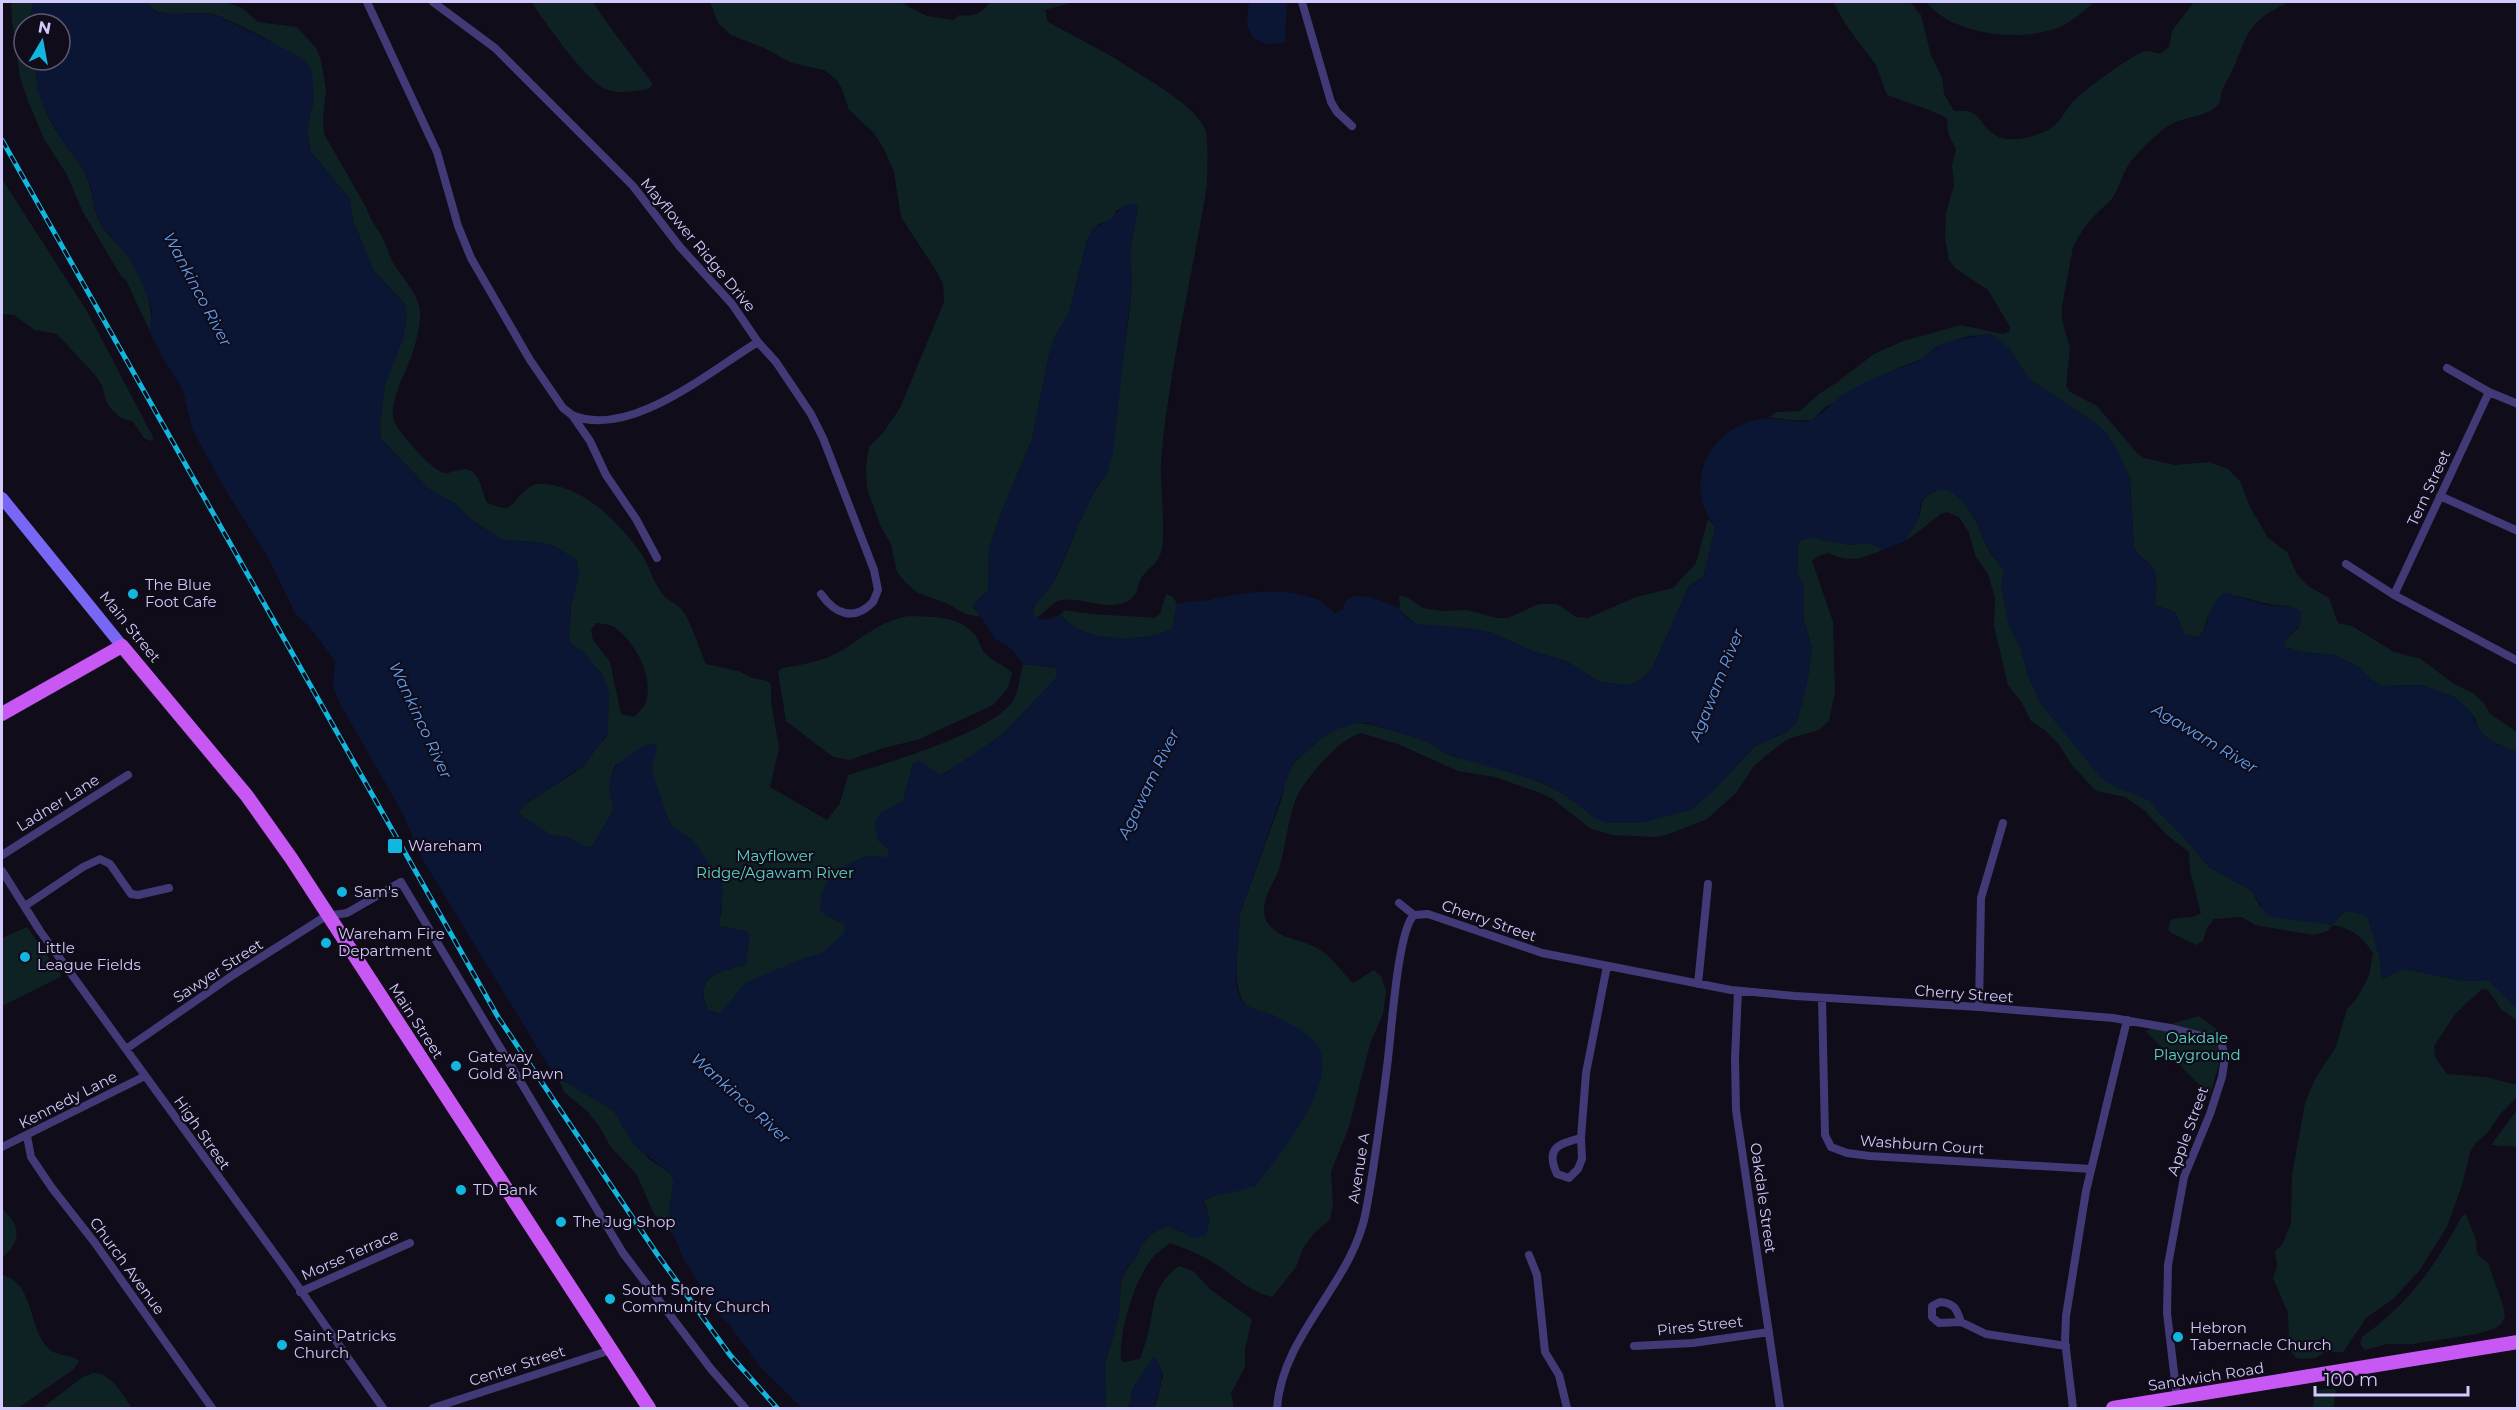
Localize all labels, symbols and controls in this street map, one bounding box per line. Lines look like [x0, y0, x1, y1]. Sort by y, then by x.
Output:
north arrow [12, 12, 72, 72]
text: N [36, 17, 53, 38]
street label: Mayflower Ridge Drive [637, 174, 760, 316]
water label: Wankinco River [160, 229, 236, 350]
street label: Tern Street [2403, 447, 2455, 529]
place label: The Blue Foot Cafe [145, 575, 216, 611]
street label: Main Street [96, 587, 165, 666]
marker: The Blue Foot Cafe [126, 587, 140, 601]
water label: Agawam River [1685, 626, 1748, 745]
water label: Wankinco River [385, 659, 456, 782]
water label: Agawam River [2148, 699, 2261, 778]
water label: Agawam River [1113, 726, 1183, 843]
street label: Ladner Lane [13, 770, 103, 836]
place label: Wareham [408, 836, 482, 855]
marker: Wareham [386, 837, 404, 855]
park label: Mayflower Ridge/Agawam River [696, 846, 854, 882]
place label: Sam's [354, 882, 398, 901]
marker: Sam's [335, 885, 349, 899]
street label: Cherry Street [1439, 895, 1539, 946]
place label: Wareham Fire Department [338, 924, 445, 960]
street label: Sawyer Street [169, 934, 266, 1007]
marker: Wareham Fire Department [319, 936, 333, 950]
place label: Little League Fields [37, 938, 141, 974]
marker: Little League Fields [18, 950, 32, 964]
street label: Main Street [385, 979, 448, 1062]
street label: Cherry Street [1914, 981, 2014, 1006]
park label: Oakdale Playground [2153, 1028, 2241, 1064]
place label: Gateway Gold & Pawn [468, 1047, 564, 1083]
water label: Wankinco River [687, 1049, 794, 1148]
marker: Gateway Gold & Pawn [449, 1059, 463, 1073]
street label: Kennedy Lane [15, 1067, 120, 1132]
street label: Apple Street [2163, 1084, 2212, 1178]
street label: High Street [170, 1092, 235, 1173]
street label: Avenue A [1344, 1131, 1374, 1205]
street label: Washburn Court [1859, 1131, 1985, 1158]
street label: Oakdale Street [1746, 1141, 1781, 1254]
place label: TD Bank [473, 1180, 537, 1199]
marker: TD Bank [454, 1183, 468, 1197]
place label: The Jug Shop [573, 1212, 675, 1231]
street label: Church Avenue [86, 1213, 169, 1318]
marker: The Jug Shop [554, 1215, 568, 1229]
street label: Morse Terrace [298, 1225, 401, 1284]
place label: South Shore Community Church [622, 1280, 770, 1316]
marker: South Shore Community Church [603, 1292, 617, 1306]
street label: Pires Street [1656, 1312, 1744, 1339]
place label: Hebron Tabernacle Church [2190, 1318, 2332, 1354]
place label: Saint Patricks Church [294, 1326, 396, 1362]
marker: Hebron Tabernacle Church [2171, 1330, 2185, 1344]
marker: Saint Patricks Church [275, 1338, 289, 1352]
street label: Center Street [467, 1341, 567, 1390]
street label: Sandwich Road [2147, 1358, 2265, 1395]
scale bar [2315, 1359, 2468, 1397]
text: 100 m [2324, 1369, 2378, 1391]

